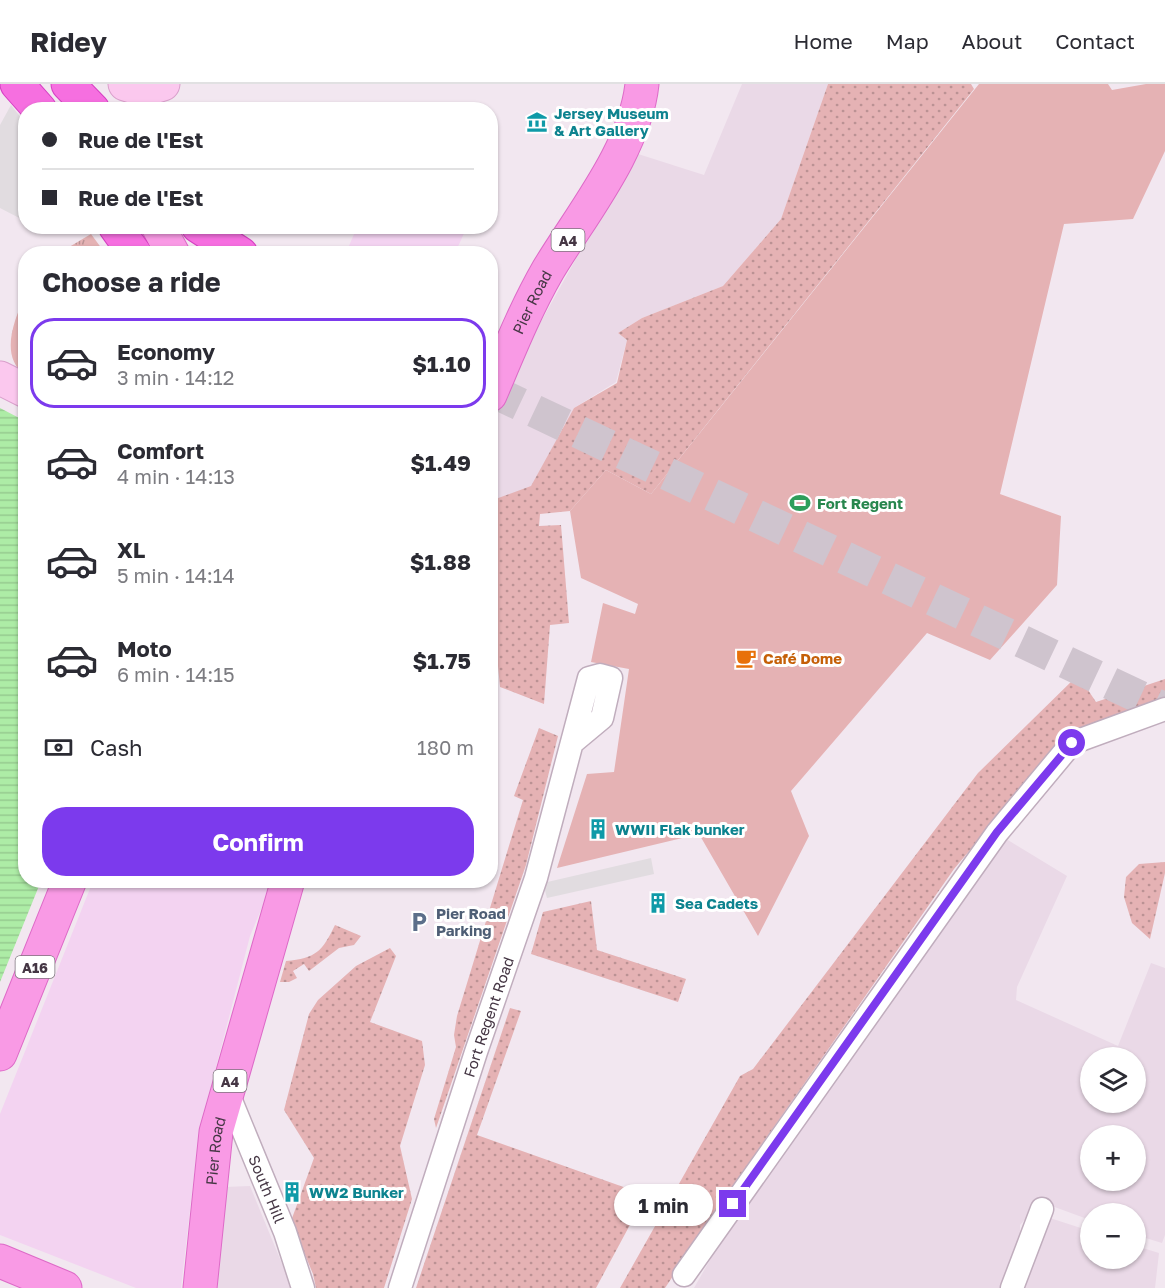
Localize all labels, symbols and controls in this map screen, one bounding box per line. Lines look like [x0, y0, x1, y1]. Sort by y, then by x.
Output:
text: Ridey [30, 25, 107, 58]
text: Home [793, 28, 853, 54]
text: Map [886, 28, 929, 54]
text: About [962, 28, 1022, 54]
text: Contact [1055, 28, 1135, 54]
place label: Jersey Museum & Art Gallery [554, 104, 669, 139]
museum icon: Jersey Museum & Art Gallery [525, 110, 549, 134]
text: Rue de l'Est [78, 126, 203, 153]
text: Rue de l'Est [78, 184, 203, 211]
road number: A4 [552, 229, 584, 251]
text: Choose a ride [42, 266, 221, 298]
street label: Pier Road [508, 267, 555, 337]
icon: car [45, 336, 99, 390]
text: Economy [117, 338, 215, 365]
text: $1.10 [412, 350, 471, 377]
text: 3 min · 14:12 [117, 365, 234, 389]
icon: car [45, 435, 99, 489]
text: Comfort [117, 437, 204, 464]
text: $1.49 [410, 449, 471, 476]
text: 4 min · 14:13 [117, 464, 235, 488]
sports icon: Fort Regent [788, 491, 812, 515]
place label: Fort Regent [817, 494, 903, 512]
icon: car [45, 534, 99, 588]
text: XL [117, 536, 145, 563]
text: $1.88 [410, 548, 471, 575]
text: 5 min · 14:14 [117, 563, 235, 587]
icon: car [45, 633, 99, 687]
text: Moto [117, 635, 172, 662]
cafe icon: Café Dome [734, 646, 758, 670]
text: $1.75 [412, 647, 471, 674]
place label: Café Dome [763, 649, 842, 667]
text: 6 min · 14:15 [117, 662, 235, 686]
route start [1058, 729, 1085, 756]
icon: cash [42, 731, 75, 764]
text: Cash [90, 734, 143, 761]
text: 180 m [417, 735, 474, 759]
button: Confirm [42, 807, 474, 876]
building icon: WWII Flak bunker [586, 817, 610, 841]
place label: WWII Flak bunker [615, 820, 745, 838]
building icon: Sea Cadets [646, 891, 670, 915]
place label: Sea Cadets [675, 894, 758, 912]
place label: Pier Road Parking [436, 904, 506, 939]
parking icon: Pier Road Parking [407, 910, 431, 934]
street label: Fort Regent Road [459, 954, 517, 1079]
road number: A16 [15, 956, 54, 978]
map controls [1080, 1047, 1146, 1269]
button: layers [1080, 1047, 1146, 1113]
road number: A4 [214, 1070, 246, 1092]
street label: Pier Road [202, 1114, 229, 1186]
button: + [1080, 1125, 1146, 1191]
street label: South Hill [245, 1152, 289, 1226]
building icon: WW2 Bunker [280, 1180, 304, 1204]
place label: WW2 Bunker [309, 1183, 404, 1201]
callout: 1 min [613, 1183, 712, 1225]
route end [719, 1190, 746, 1217]
text: 1 min [638, 1193, 689, 1217]
button: − [1080, 1203, 1146, 1269]

